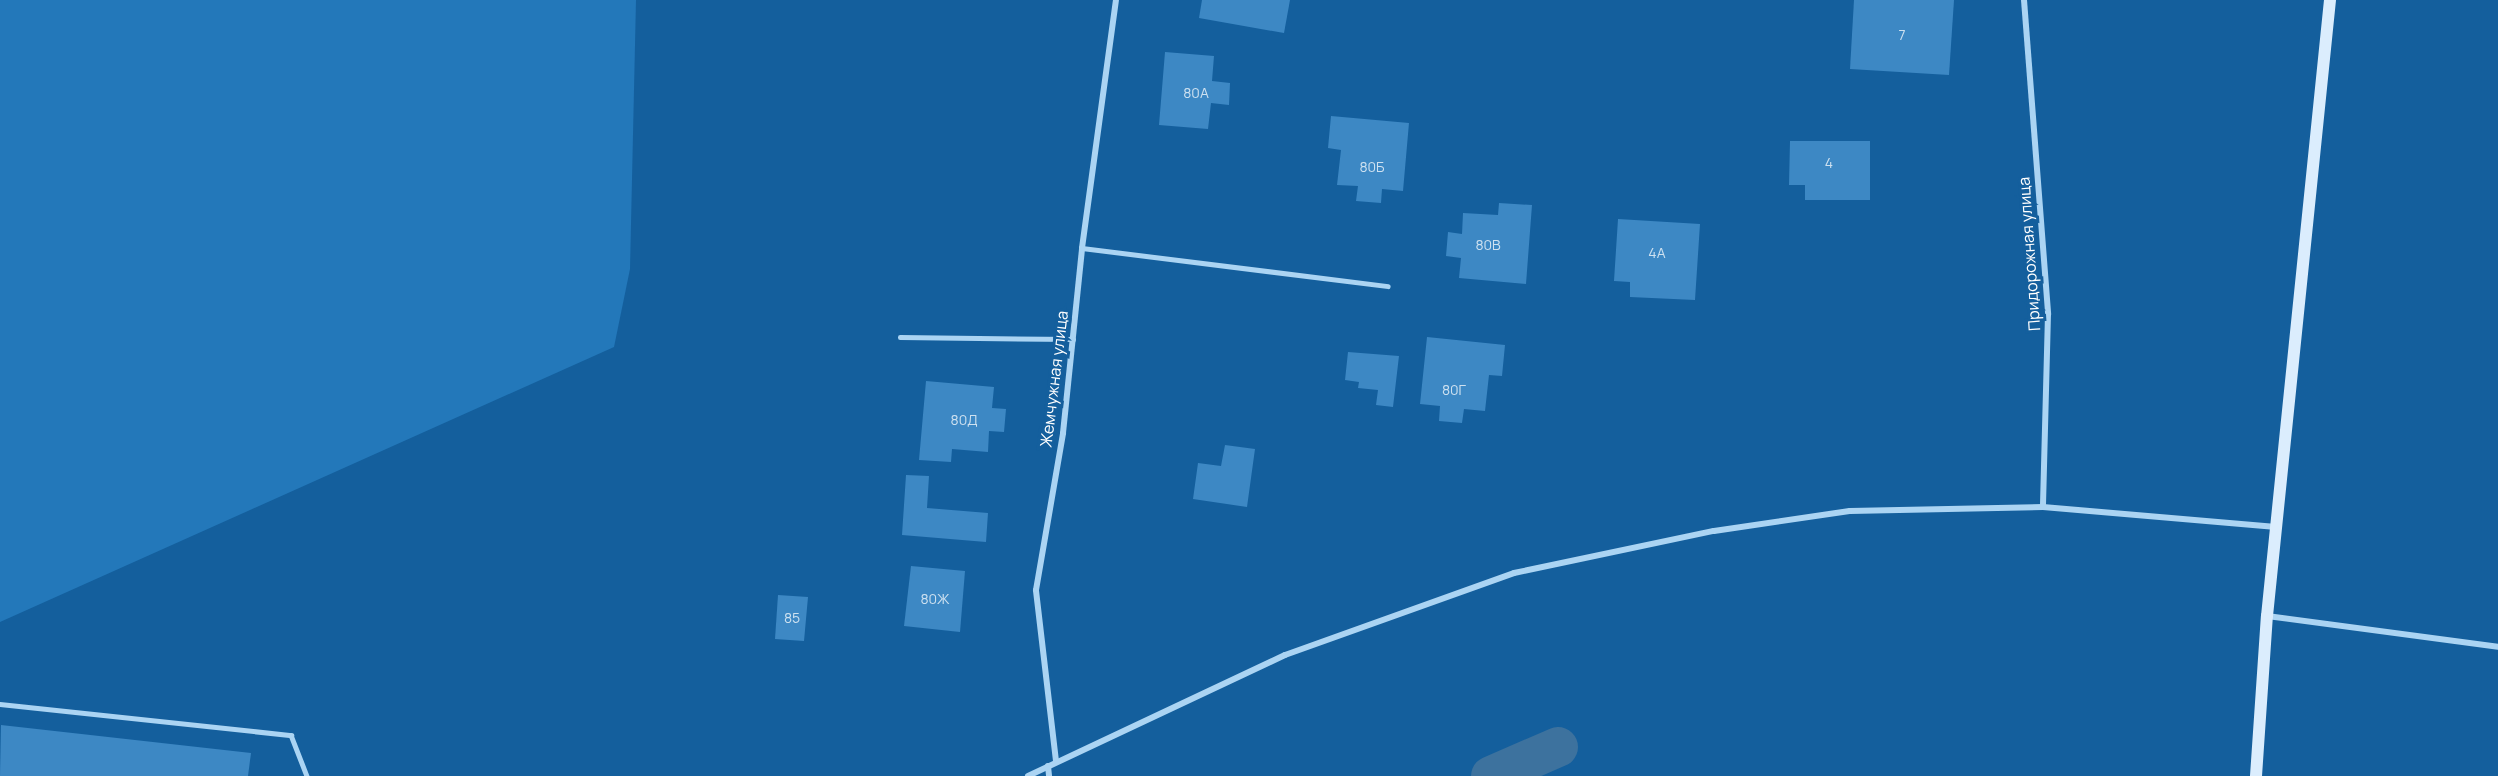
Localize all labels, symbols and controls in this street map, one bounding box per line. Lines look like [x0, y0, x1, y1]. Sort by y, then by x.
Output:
house number: 7 [1898, 27, 1906, 43]
house number: 80А [1183, 85, 1209, 101]
house number: 4 [1825, 155, 1833, 171]
house number: 80Б [1359, 159, 1385, 175]
street label: Придорожная улица [2014, 176, 2044, 332]
house number: 80В [1475, 237, 1501, 253]
house number: 4А [1648, 245, 1666, 261]
street label: Жемчужная улица [1036, 309, 1072, 449]
house number: 80Г [1442, 382, 1466, 398]
house number: 80Д [951, 412, 977, 428]
house number: 80Ж [920, 591, 950, 607]
house number: 85 [784, 610, 800, 626]

